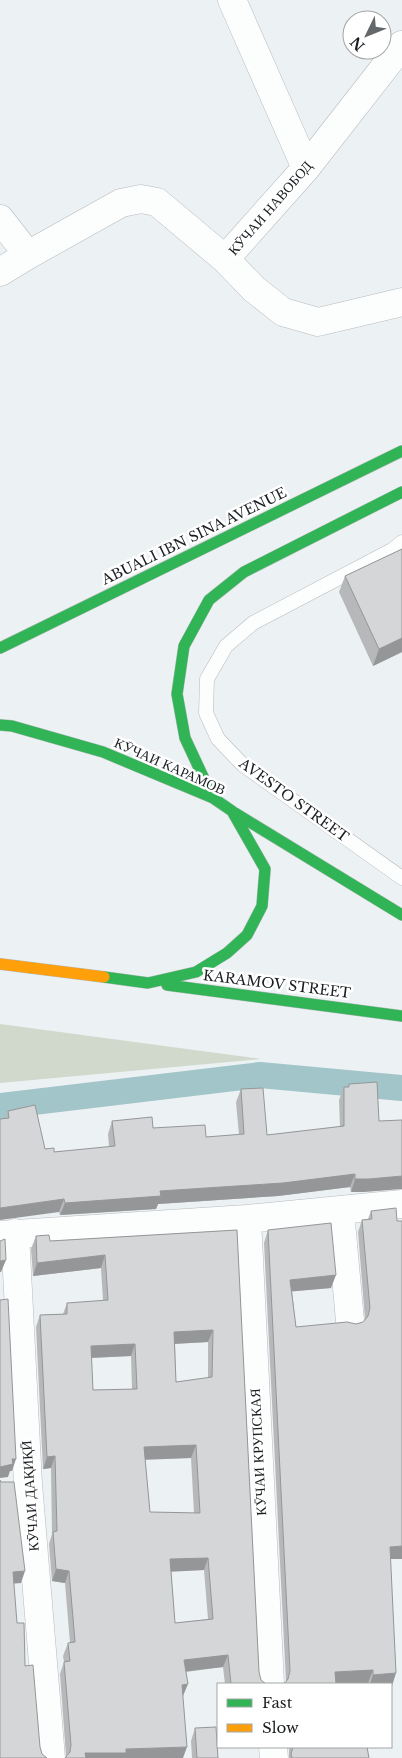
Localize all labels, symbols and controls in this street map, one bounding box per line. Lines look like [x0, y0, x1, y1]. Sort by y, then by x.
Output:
north arrow [342, 10, 392, 60]
text: N [346, 33, 369, 55]
street label: КӮЧАИ НАВОБОД [224, 157, 316, 259]
street label: ABUALI IBN SINA AVENUE [98, 483, 289, 589]
street label: КӮЧАИ КАРАМОВ [112, 733, 228, 799]
street label: AVESTO STREET [235, 754, 352, 846]
street label: KARAMOV STREET [202, 966, 352, 1002]
street label: КӮЧАИ КРУПСКАЯ [246, 1388, 270, 1516]
street label: КӮЧАИ ДАҚИҚӢ [17, 1440, 43, 1552]
legend [217, 1683, 392, 1748]
text: Fast [262, 1693, 293, 1712]
text: Slow [262, 1718, 299, 1737]

